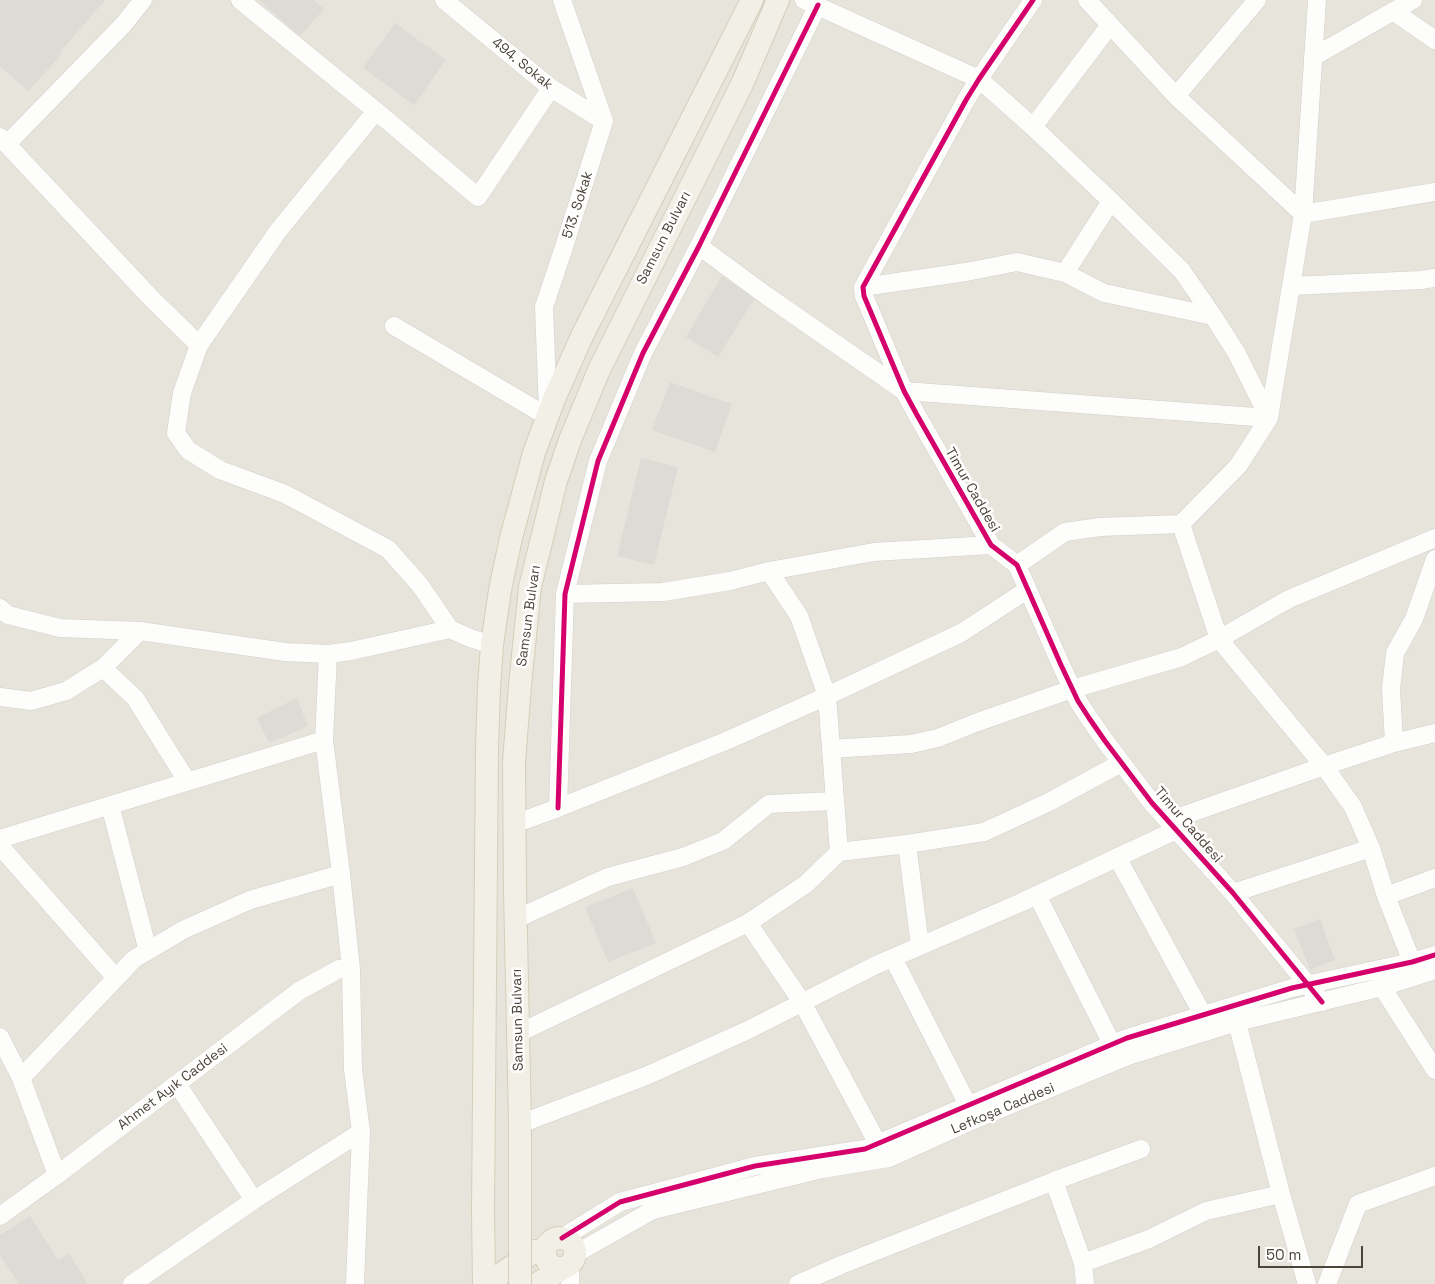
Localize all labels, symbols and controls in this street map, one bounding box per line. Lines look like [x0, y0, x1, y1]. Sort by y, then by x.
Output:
street label: 494. Sokak [488, 34, 556, 94]
street label: 513. Sokak [559, 169, 597, 241]
street label: Samsun Bulvarı [633, 189, 695, 287]
street label: Timur Caddesi [941, 445, 1003, 535]
street label: Samsun Bulvarı [514, 564, 544, 668]
street label: Timur Caddesi [1151, 784, 1225, 866]
street label: Samsun Bulvarı [509, 969, 527, 1071]
street label: Ahmet Ayık Caddesi [115, 1040, 231, 1134]
street label: Lefkoşa Caddesi [949, 1080, 1057, 1138]
scale bar [1260, 1236, 1365, 1268]
text: 50 m [1266, 1245, 1301, 1264]

